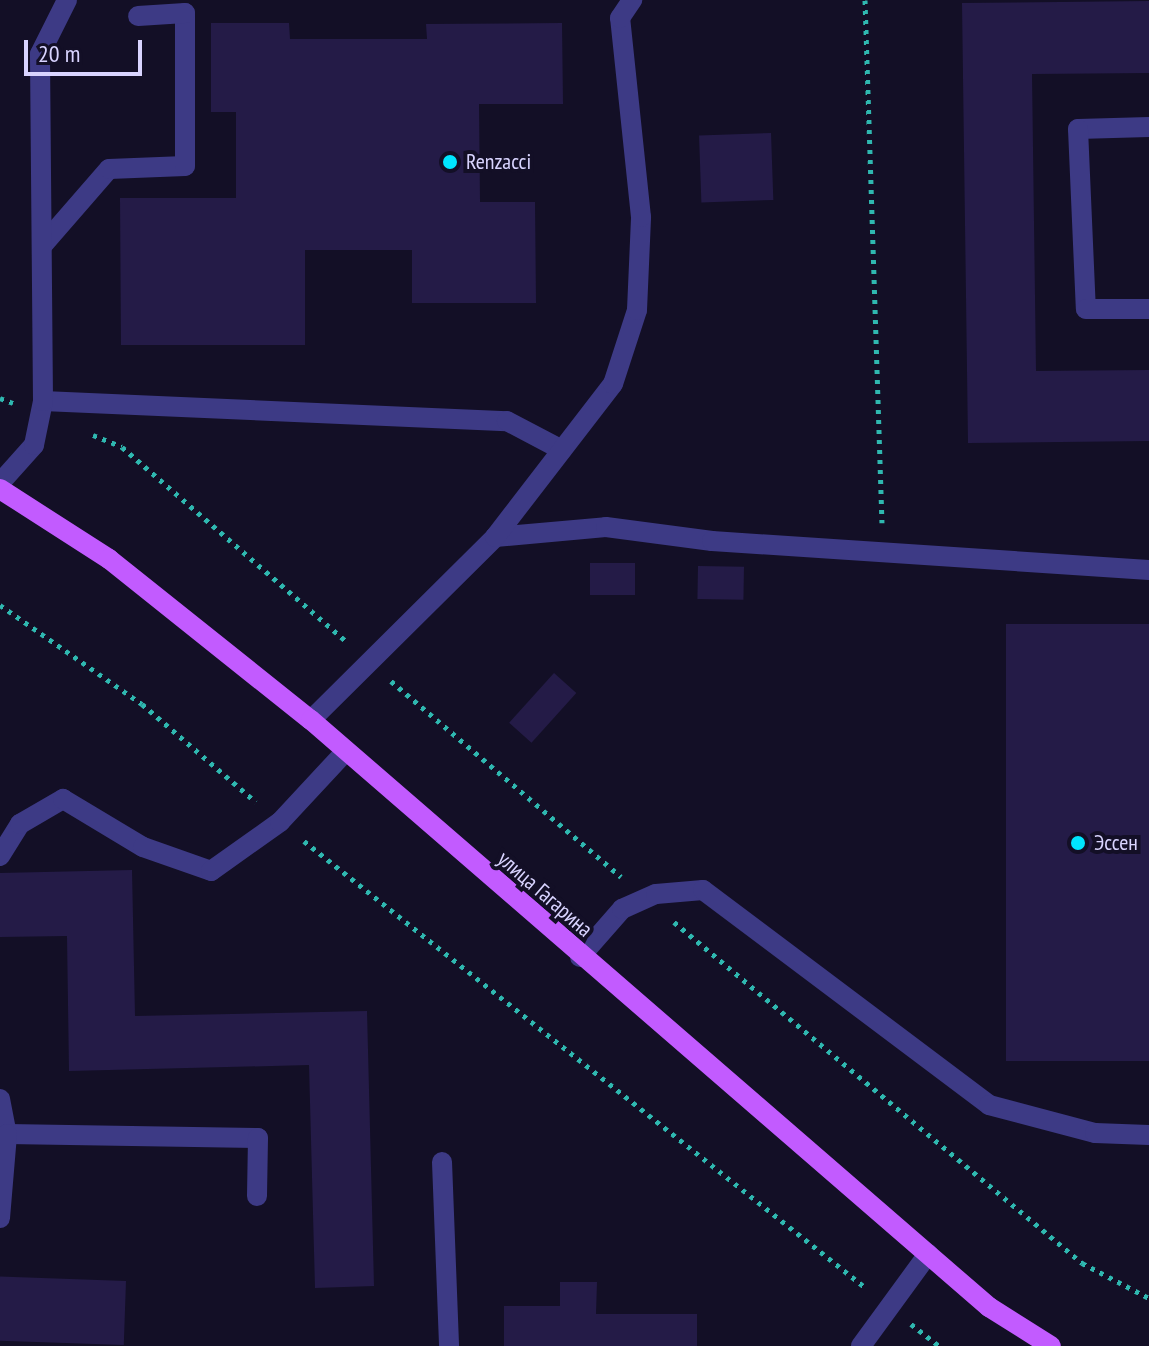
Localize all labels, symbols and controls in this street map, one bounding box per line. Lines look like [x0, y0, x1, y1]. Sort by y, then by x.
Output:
scale bar [28, 24, 146, 74]
text: 20 m [38, 38, 80, 69]
place label: Renzacci [466, 149, 531, 175]
marker: Renzacci [441, 153, 459, 171]
place label: Эссен [1094, 830, 1138, 856]
marker: Эссен [1069, 834, 1087, 852]
street label: улица Гагарина [492, 846, 598, 942]

